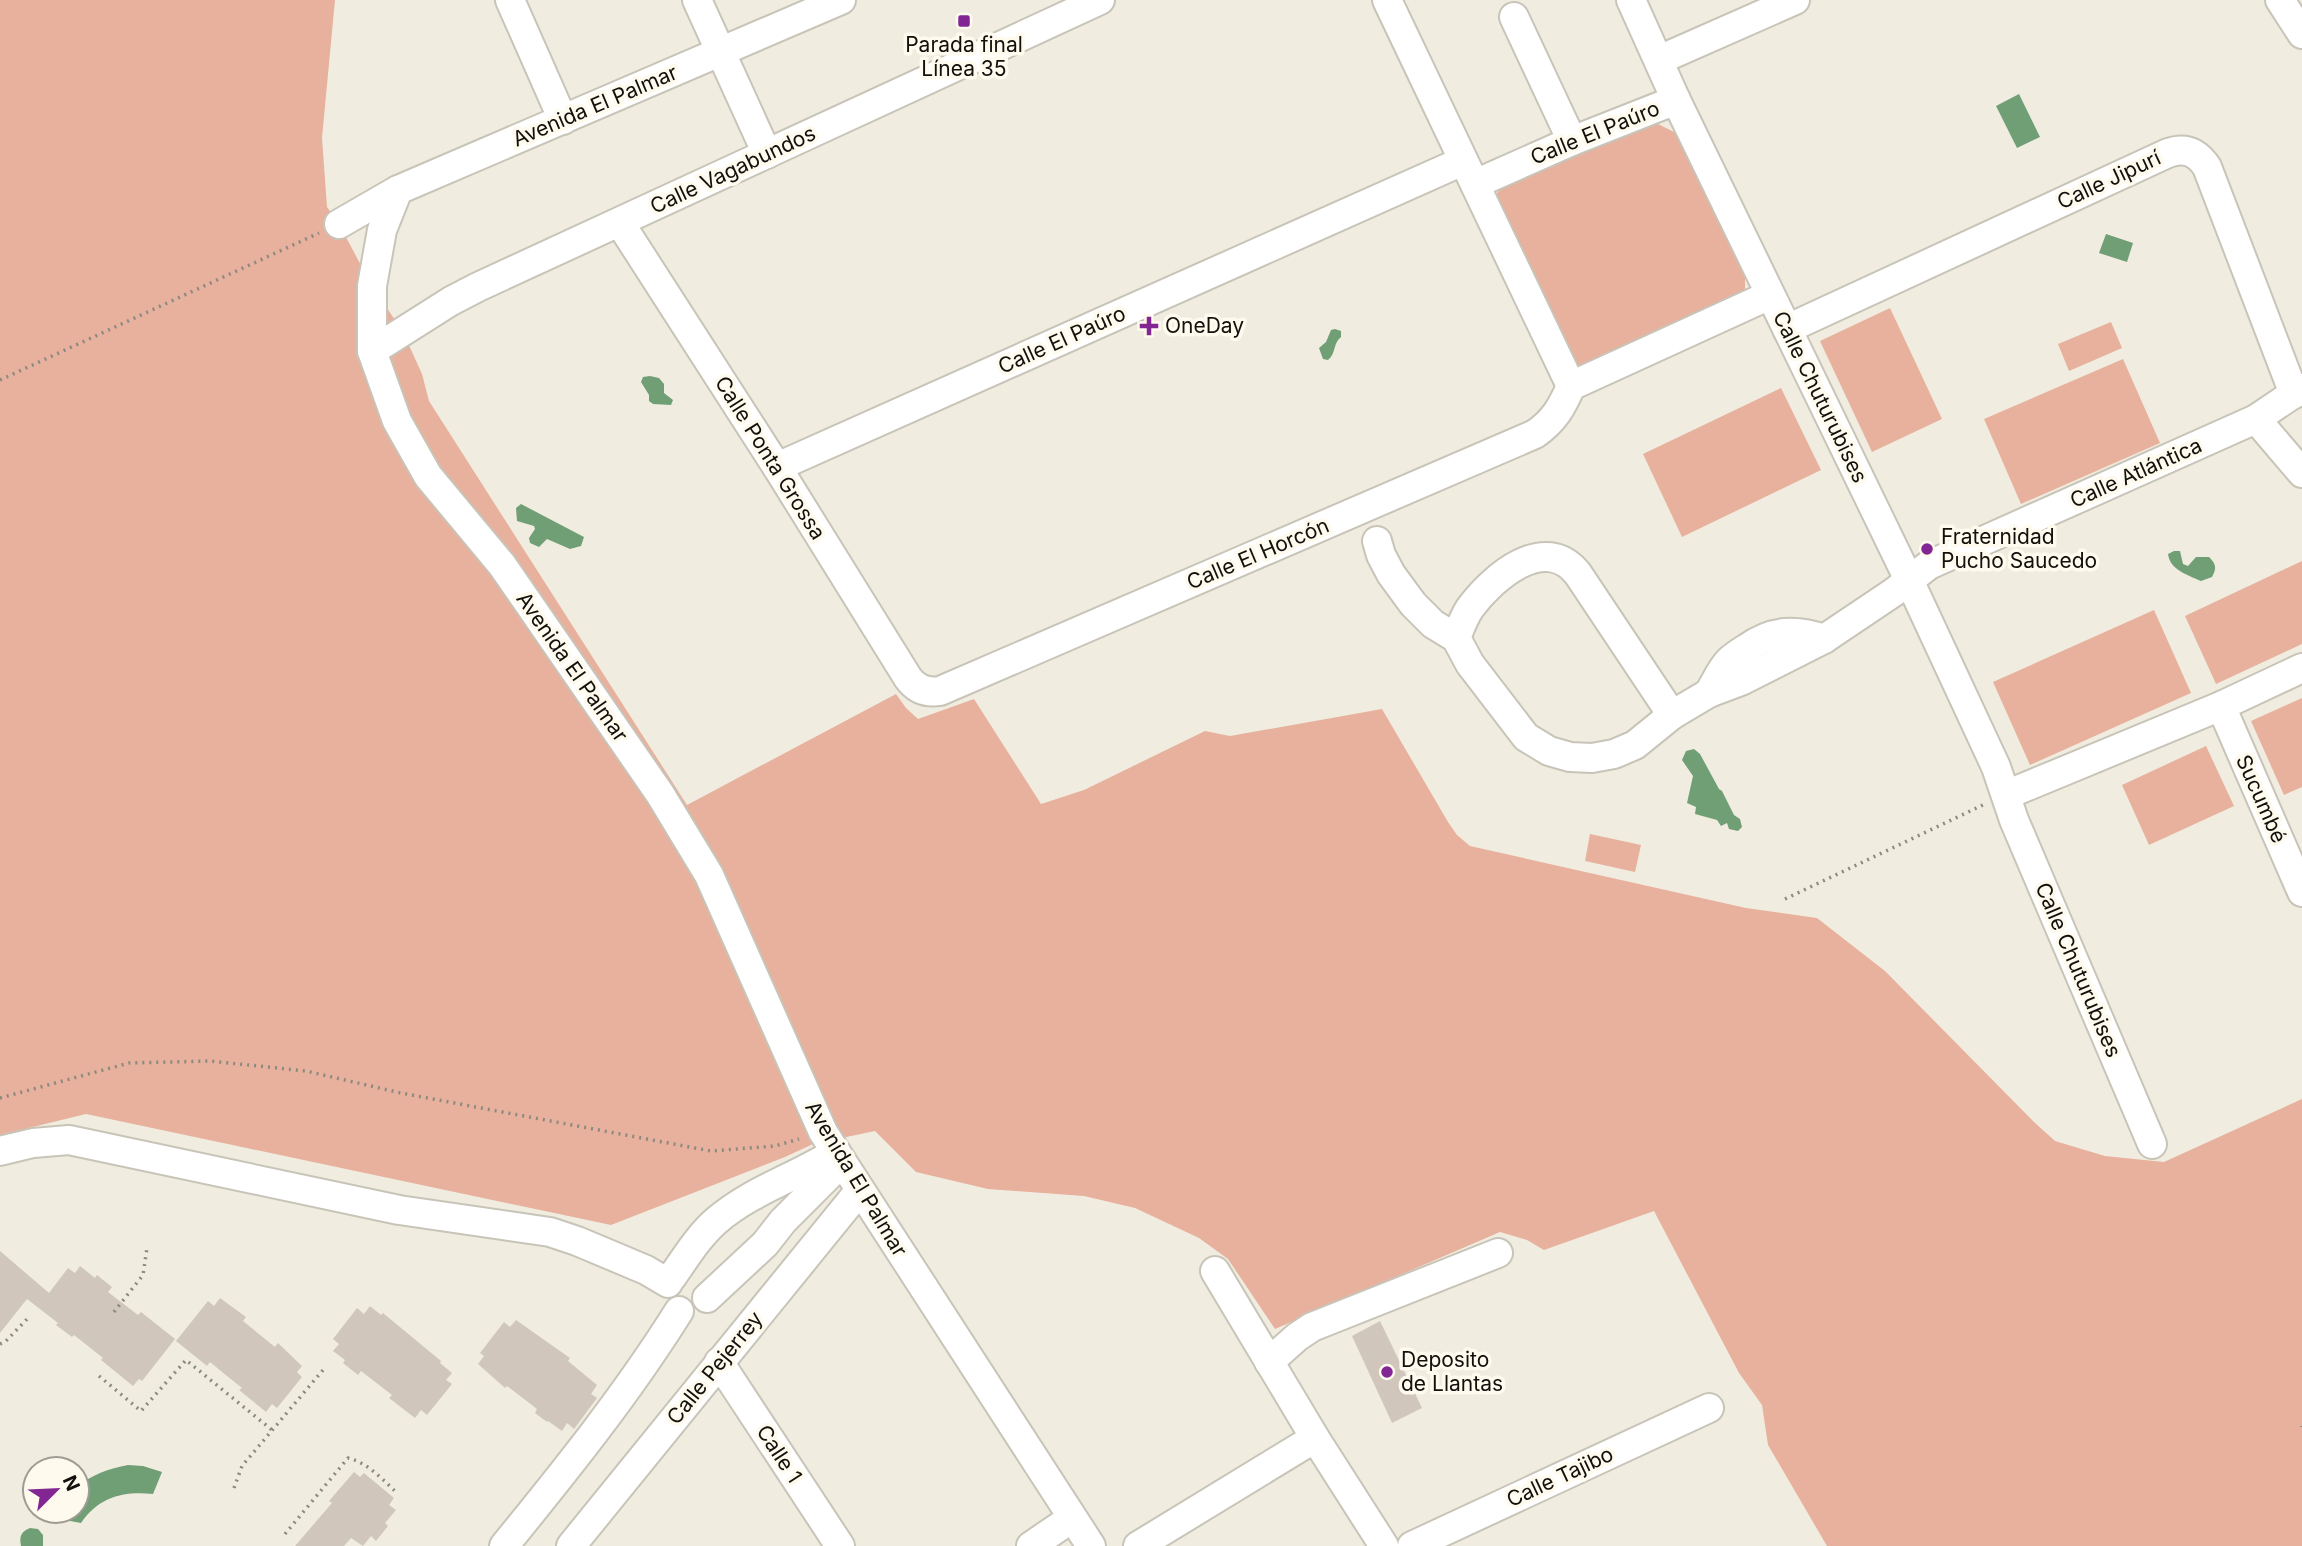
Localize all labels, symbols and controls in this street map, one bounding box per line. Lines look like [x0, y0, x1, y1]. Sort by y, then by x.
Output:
marker: Parada final Línea 35 [956, 13, 972, 29]
place label: Parada final Línea 35 [905, 32, 1023, 81]
street label: Avenida El Palmar [509, 59, 681, 152]
street label: Calle El Paúro [1527, 95, 1663, 170]
street label: Calle Vagabundos [646, 120, 819, 219]
street label: Calle Jipurí [2053, 144, 2165, 214]
street label: Calle El Paúro [994, 300, 1129, 379]
street label: Calle Chuturubises [1768, 307, 1873, 487]
place label: OneDay [1165, 313, 1244, 338]
marker: OneDay [1139, 316, 1159, 336]
street label: Calle Ponta Grossa [710, 371, 831, 544]
street label: Calle Atlántica [2066, 432, 2206, 513]
street label: Calle El Horcón [1183, 512, 1333, 595]
place label: Fraternidad Pucho Saucedo [1941, 524, 2097, 573]
marker: Fraternidad Pucho Saucedo [1919, 541, 1935, 557]
street label: Avenida El Palmar [511, 587, 633, 746]
street label: Sucumbé [2231, 751, 2292, 847]
street label: Calle Chuturubises [2030, 879, 2127, 1061]
street label: Avenida El Palmar [800, 1097, 913, 1261]
street label: Calle Pejerrey [662, 1306, 768, 1429]
place label: Deposito de Llantas [1401, 1347, 1503, 1396]
marker: Deposito de Llantas [1379, 1364, 1395, 1380]
street label: Calle 1 [752, 1420, 807, 1487]
street label: Calle Tajibo [1502, 1441, 1617, 1512]
north arrow [21, 1455, 91, 1525]
text: N [58, 1472, 85, 1495]

